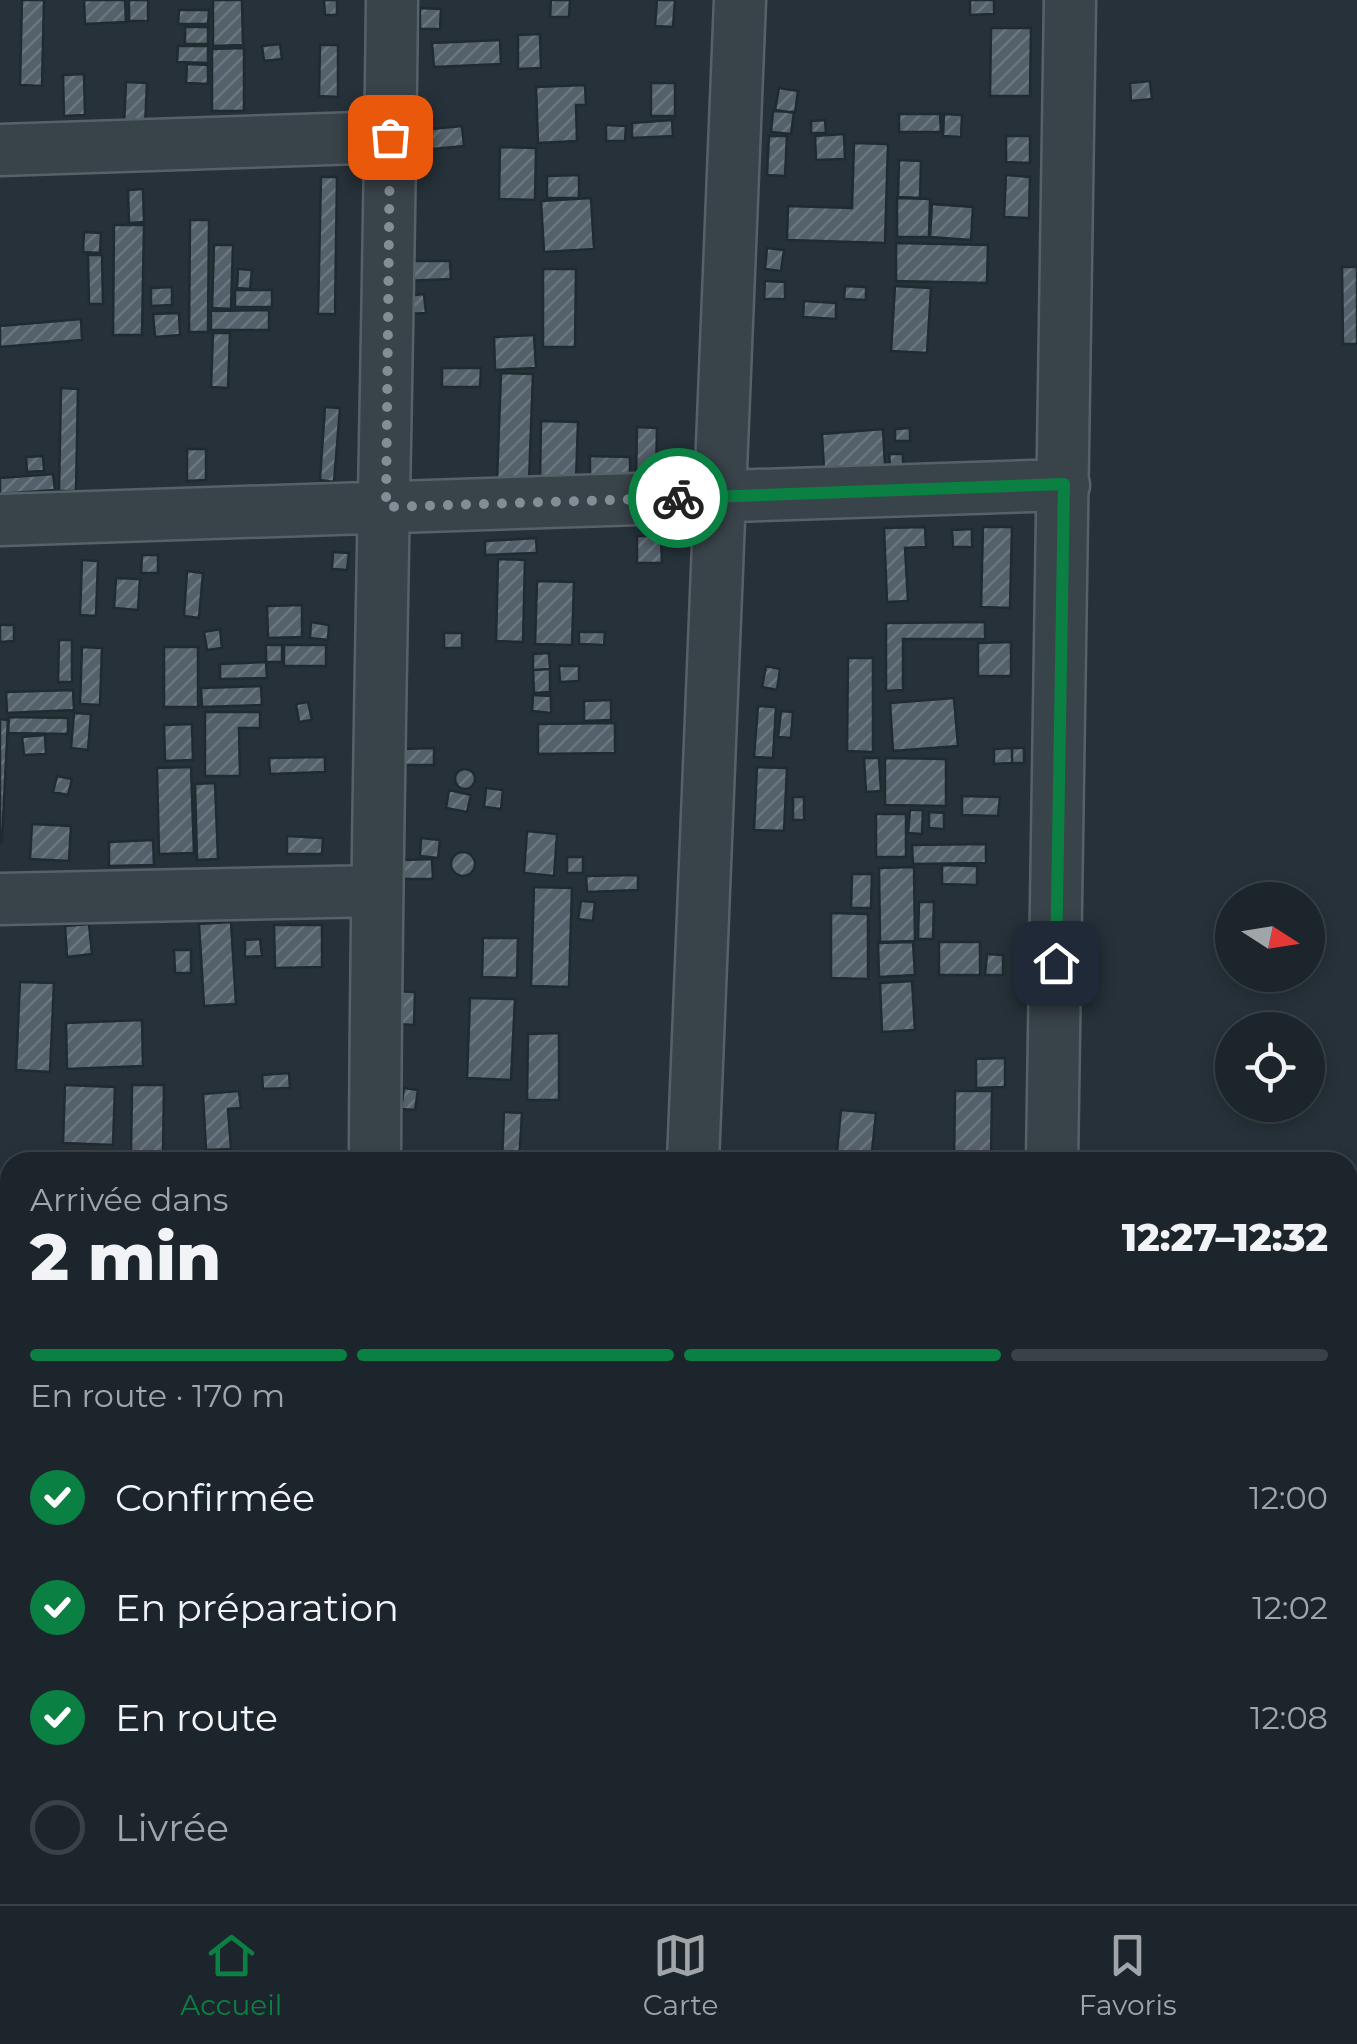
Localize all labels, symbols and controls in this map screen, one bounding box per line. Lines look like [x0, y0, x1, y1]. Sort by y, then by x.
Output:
pin [348, 95, 433, 180]
icon: bag [363, 110, 418, 165]
courier [628, 448, 728, 548]
icon: bike [651, 471, 706, 526]
north arrow [1215, 882, 1325, 992]
map controls [1215, 882, 1325, 1122]
pin [1014, 921, 1099, 1006]
icon: home [1029, 936, 1084, 991]
button: locate [1215, 1012, 1325, 1122]
text: Arrivée dans [30, 1180, 228, 1219]
text: 12:27–12:32 [1122, 1214, 1328, 1261]
text: 2 min [30, 1217, 221, 1296]
text: En route · 170 m [30, 1376, 285, 1415]
icon: check [30, 1470, 85, 1525]
text: Confirmée [115, 1474, 315, 1521]
text: 12:00 [1249, 1478, 1328, 1517]
icon: check [30, 1580, 85, 1635]
text: En préparation [115, 1584, 399, 1631]
text: 12:02 [1252, 1588, 1328, 1627]
icon: check [30, 1690, 85, 1745]
text: En route [115, 1694, 278, 1741]
text: 12:08 [1250, 1698, 1328, 1737]
text: Livrée [115, 1804, 229, 1851]
tab: Accueil [180, 1928, 282, 2022]
tab: Carte [643, 1928, 718, 2022]
tab: Favoris [1079, 1928, 1177, 2022]

